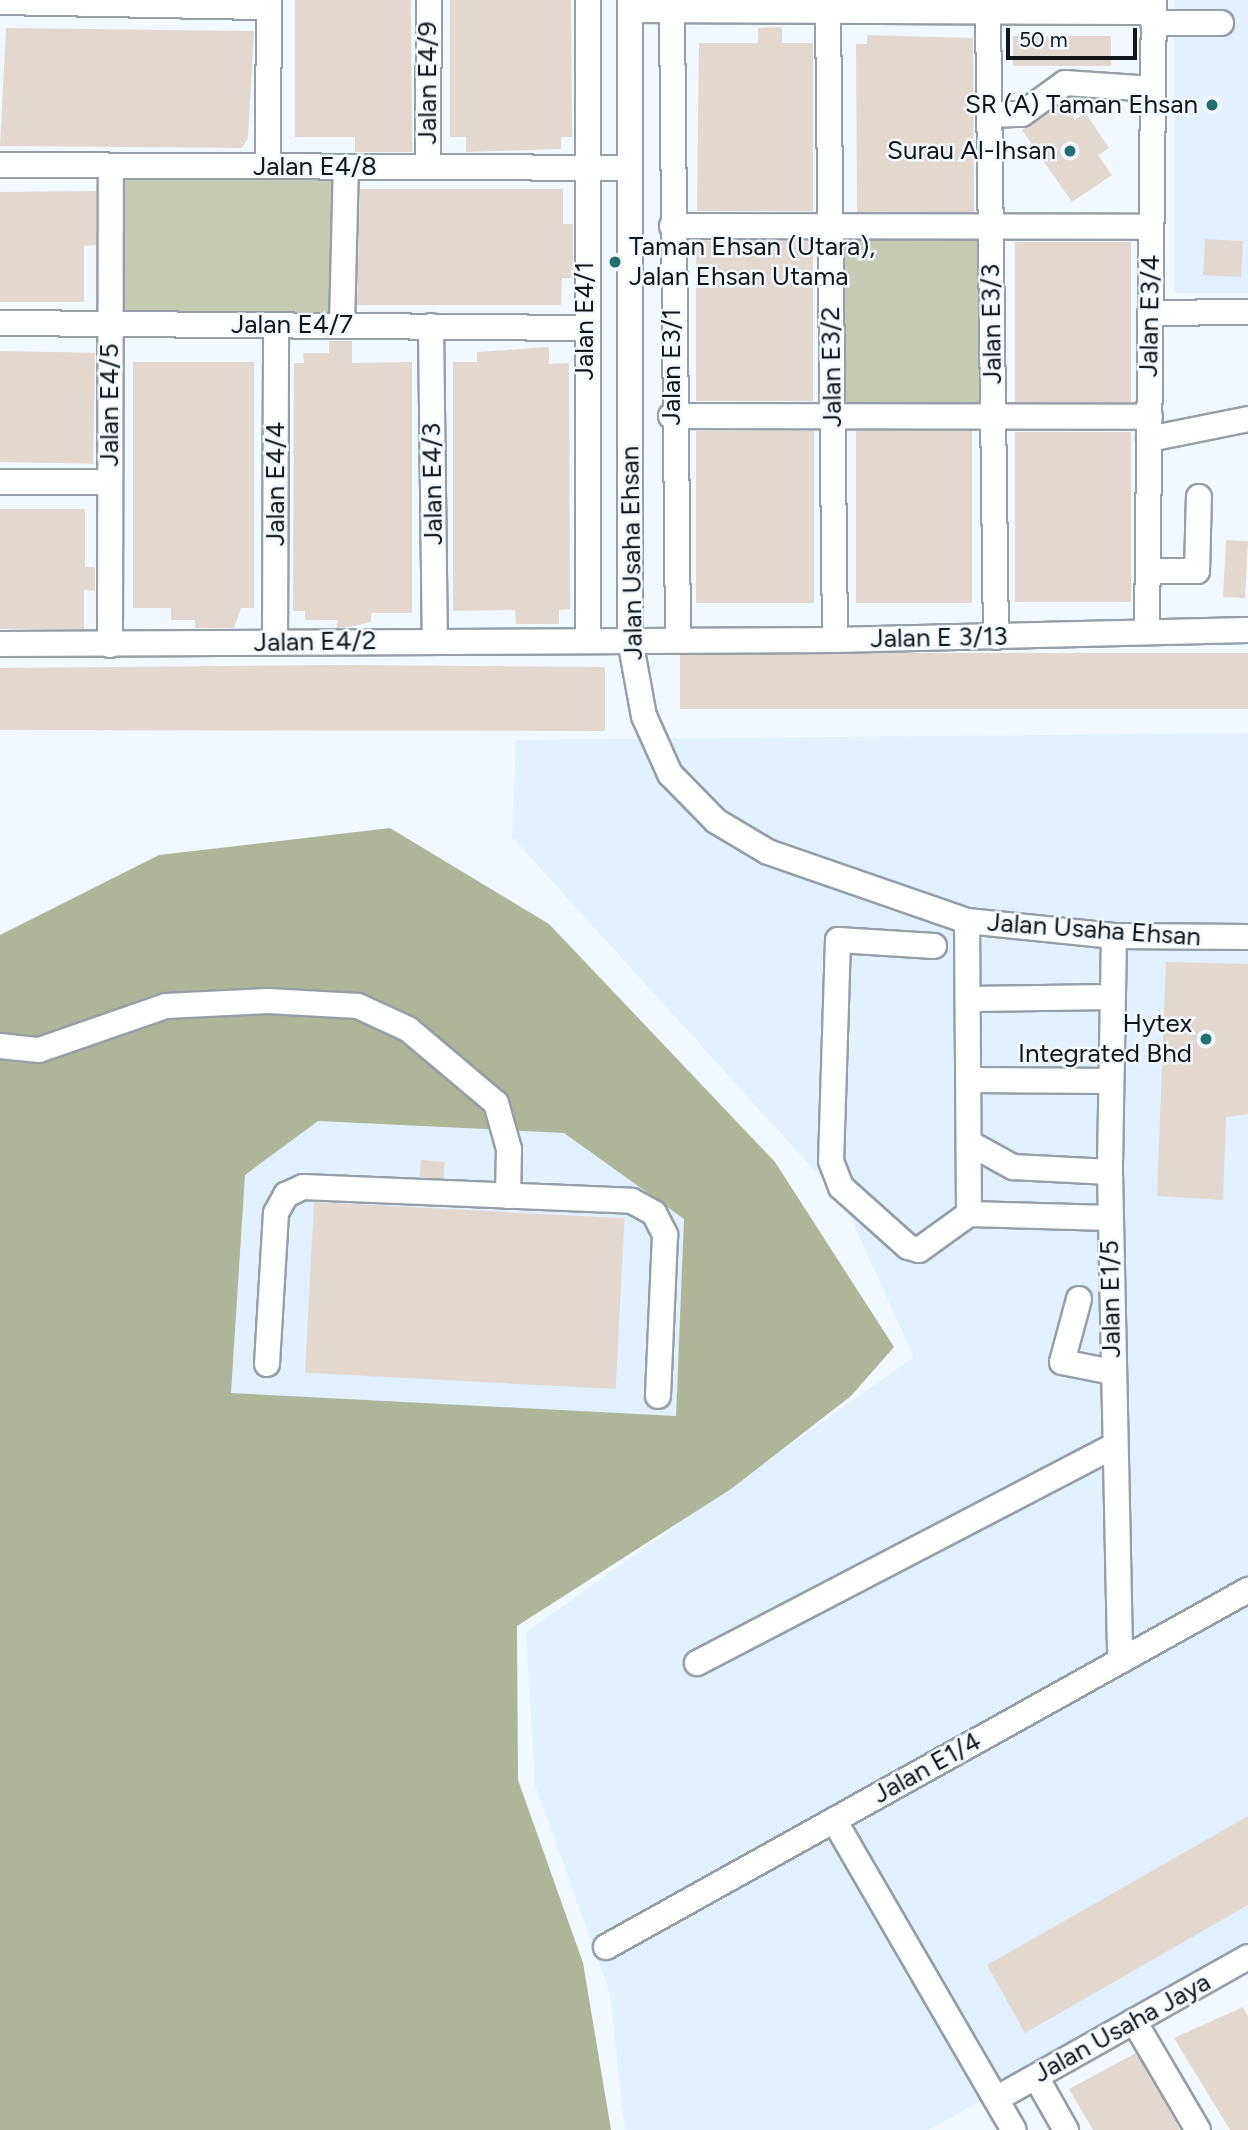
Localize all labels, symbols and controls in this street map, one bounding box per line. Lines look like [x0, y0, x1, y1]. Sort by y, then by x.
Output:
scale bar [1010, 14, 1141, 58]
street label: Jalan E4/9 [412, 22, 444, 144]
text: 50 m [1019, 27, 1068, 52]
place label: SR (A) Taman Ehsan [965, 89, 1198, 121]
marker: SR (A) Taman Ehsan [1204, 97, 1220, 113]
place label: Surau Al-Ihsan [887, 135, 1056, 167]
marker: Surau Al-Ihsan [1062, 143, 1078, 159]
street label: Jalan E4/8 [253, 151, 377, 183]
place label: Taman Ehsan (Utara), Jalan Ehsan Utama [629, 231, 875, 292]
marker: Taman Ehsan (Utara), Jalan Ehsan Utama [607, 254, 623, 270]
street label: Jalan E3/4 [1133, 255, 1167, 377]
street label: Jalan E4/1 [569, 262, 601, 380]
street label: Jalan E3/3 [975, 264, 1009, 384]
street label: Jalan E3/2 [815, 306, 849, 428]
street label: Jalan E4/7 [231, 309, 353, 341]
street label: Jalan E3/1 [656, 309, 688, 425]
street label: Jalan E4/5 [94, 343, 126, 467]
street label: Jalan E4/4 [260, 422, 292, 546]
street label: Jalan E4/3 [416, 423, 450, 545]
street label: Jalan Usaha Ehsan [615, 446, 649, 660]
street label: Jalan E 3/13 [870, 621, 1008, 655]
street label: Jalan E4/2 [253, 625, 377, 659]
street label: Jalan Usaha Ehsan [986, 907, 1202, 953]
place label: Hytex Integrated Bhd [1018, 1008, 1192, 1070]
marker: Hytex Integrated Bhd [1198, 1031, 1214, 1047]
street label: Jalan E1/5 [1094, 1240, 1128, 1358]
street label: Jalan E1/4 [867, 1726, 987, 1810]
street label: Jalan Usaha Jaya [1028, 1966, 1216, 2090]

